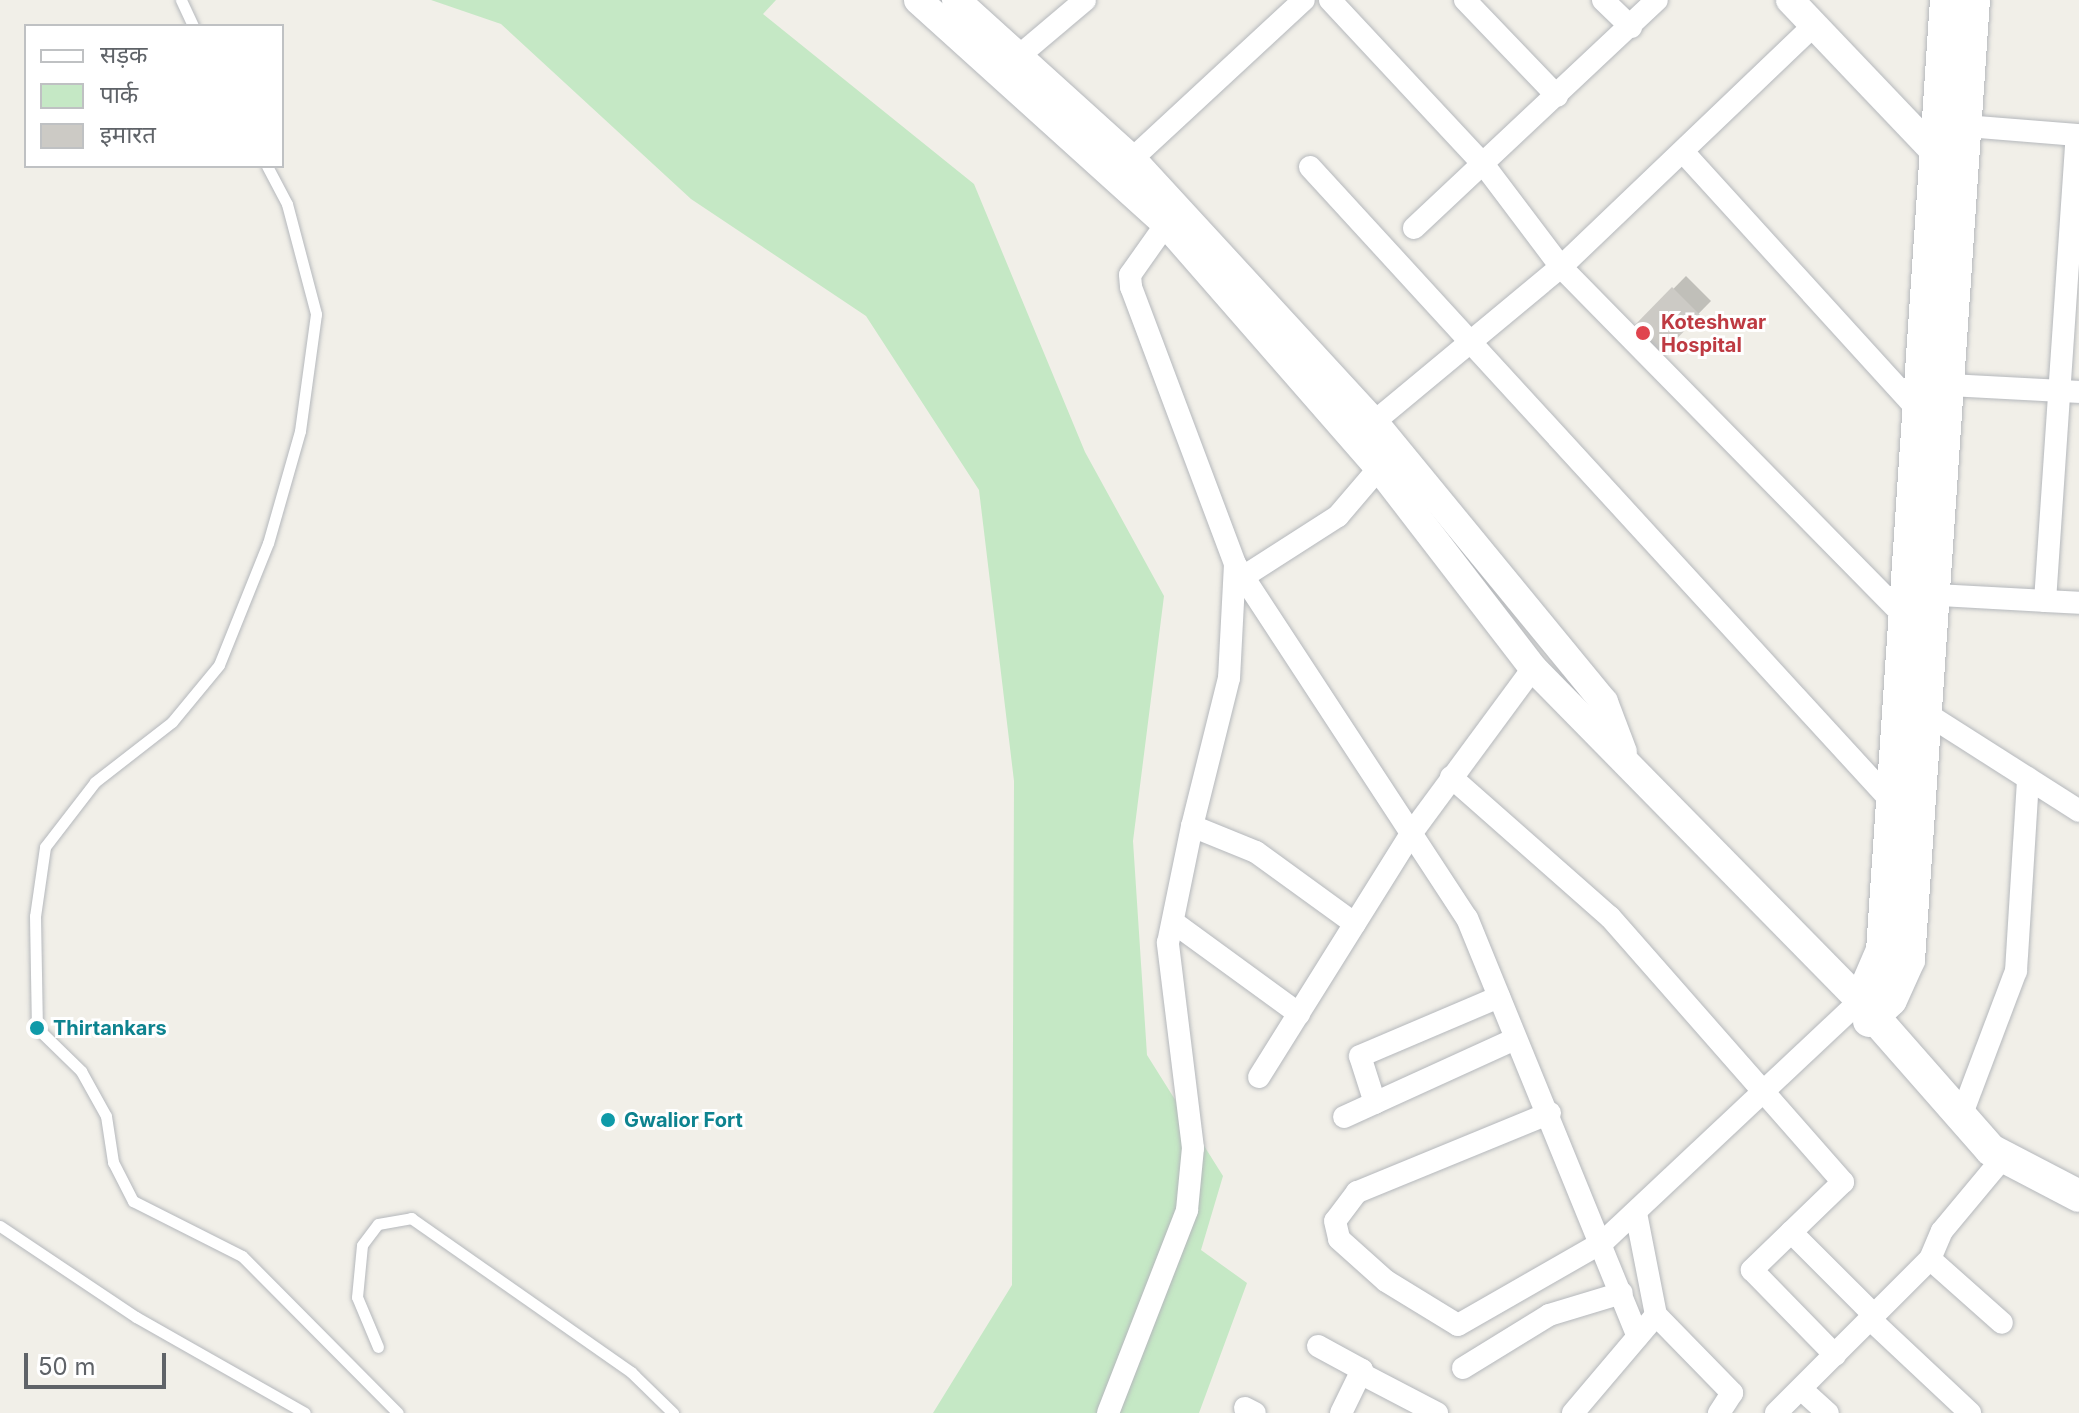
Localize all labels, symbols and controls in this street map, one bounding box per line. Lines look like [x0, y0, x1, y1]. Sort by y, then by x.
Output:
legend [24, 24, 284, 168]
text: सड़क [100, 40, 148, 69]
text: पार्क [100, 80, 138, 109]
text: इमारत [100, 120, 156, 149]
place label: Koteshwar Hospital [1661, 310, 1766, 357]
marker: Koteshwar Hospital [1632, 322, 1654, 344]
place label: Thirtankars [53, 1016, 167, 1040]
marker: Thirtankars [28, 1019, 46, 1037]
place label: Gwalior Fort [624, 1108, 743, 1132]
marker: Gwalior Fort [599, 1111, 617, 1129]
scale bar [28, 1337, 170, 1387]
text: 50 m [38, 1352, 96, 1381]

